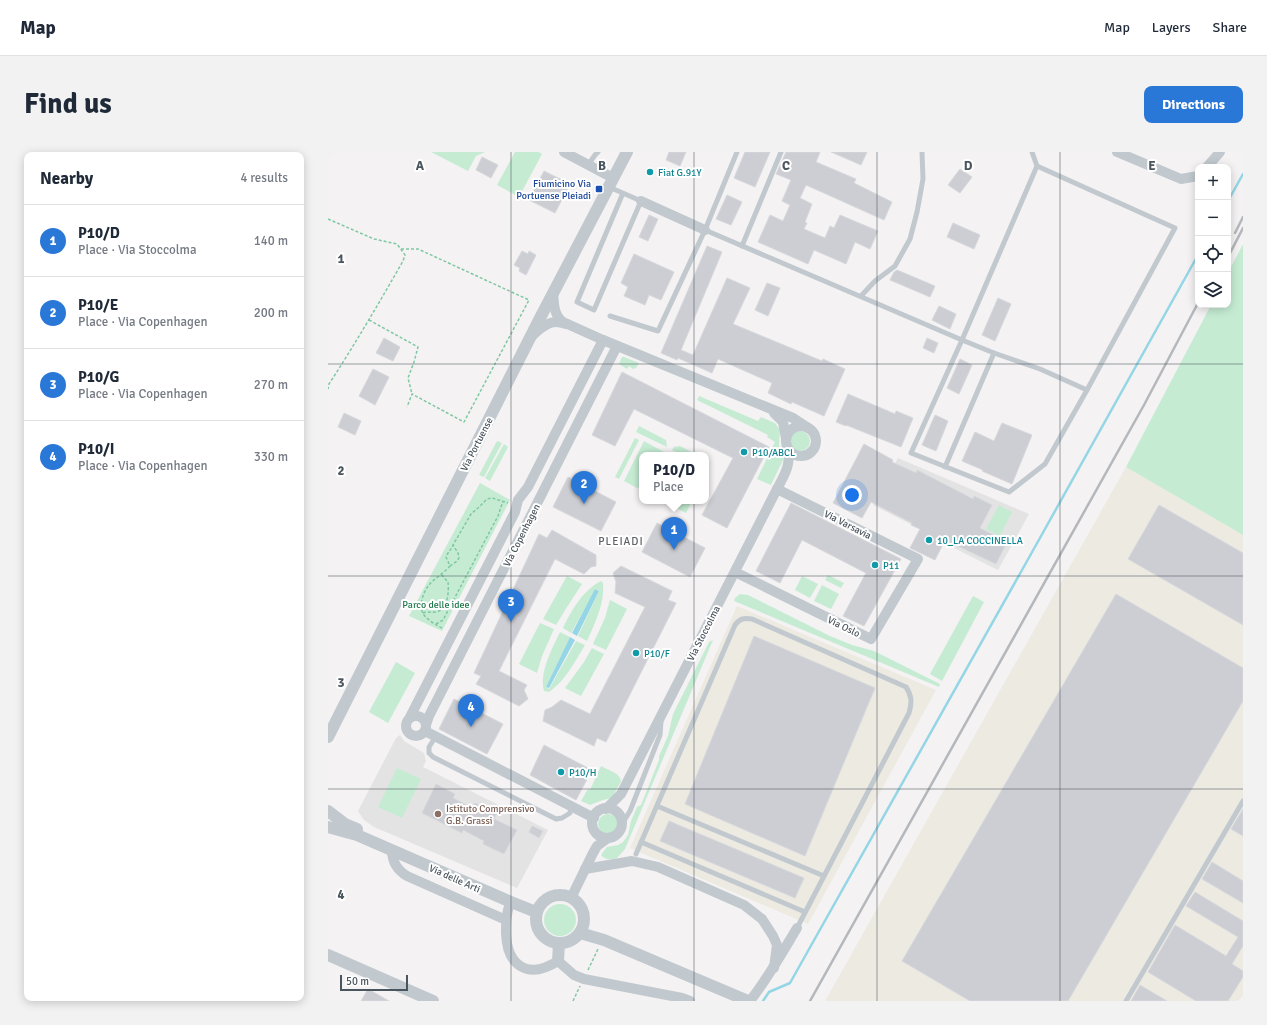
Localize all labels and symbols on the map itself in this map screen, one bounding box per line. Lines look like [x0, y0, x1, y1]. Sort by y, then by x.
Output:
text: A [416, 158, 425, 174]
text: B [598, 158, 606, 174]
text: C [782, 158, 790, 174]
text: D [964, 158, 973, 174]
text: E [1148, 158, 1156, 174]
marker: Fiat G.91Y [645, 167, 655, 177]
place label: Fiat G.91Y [658, 167, 701, 179]
place label: Fiumicino Via Portuense Pleiadi [516, 178, 591, 202]
marker: Fiumicino Via Portuense Pleiadi [594, 184, 604, 194]
text: 1 [337, 251, 345, 267]
street label: Via Portuense [458, 415, 496, 473]
marker: P10/ABCL [739, 447, 749, 457]
place label: P10/ABCL [752, 447, 795, 459]
text: 2 [337, 463, 345, 479]
pin: 2 [571, 471, 597, 504]
your location [842, 485, 862, 505]
street label: Via Copenhagen [501, 502, 543, 569]
street label: Via Varsavia [822, 508, 873, 542]
pin: 1 [661, 517, 687, 550]
district label: PLEIADI [598, 535, 644, 548]
marker: 10_LA COCCINELLA [924, 535, 934, 545]
place label: 10_LA COCCINELLA [937, 535, 1023, 547]
marker: P11 [870, 560, 880, 570]
place label: P11 [883, 560, 899, 572]
pin: 3 [498, 589, 524, 622]
park label: Parco delle idee [402, 599, 470, 611]
street label: Via Stoccolma [685, 604, 723, 663]
street label: Via Oslo [825, 614, 862, 640]
marker: P10/F [631, 648, 641, 658]
place label: P10/F [644, 648, 670, 660]
text: 3 [337, 675, 345, 691]
pin: 4 [458, 694, 484, 727]
marker: P10/H [556, 767, 566, 777]
place label: P10/H [569, 767, 596, 779]
place label: Istituto Comprensivo G.B. Grassi [446, 803, 534, 827]
marker: Istituto Comprensivo G.B. Grassi [433, 809, 443, 819]
street label: Via delle Arti [427, 862, 482, 896]
text: 4 [337, 887, 345, 903]
scale bar [340, 973, 408, 992]

